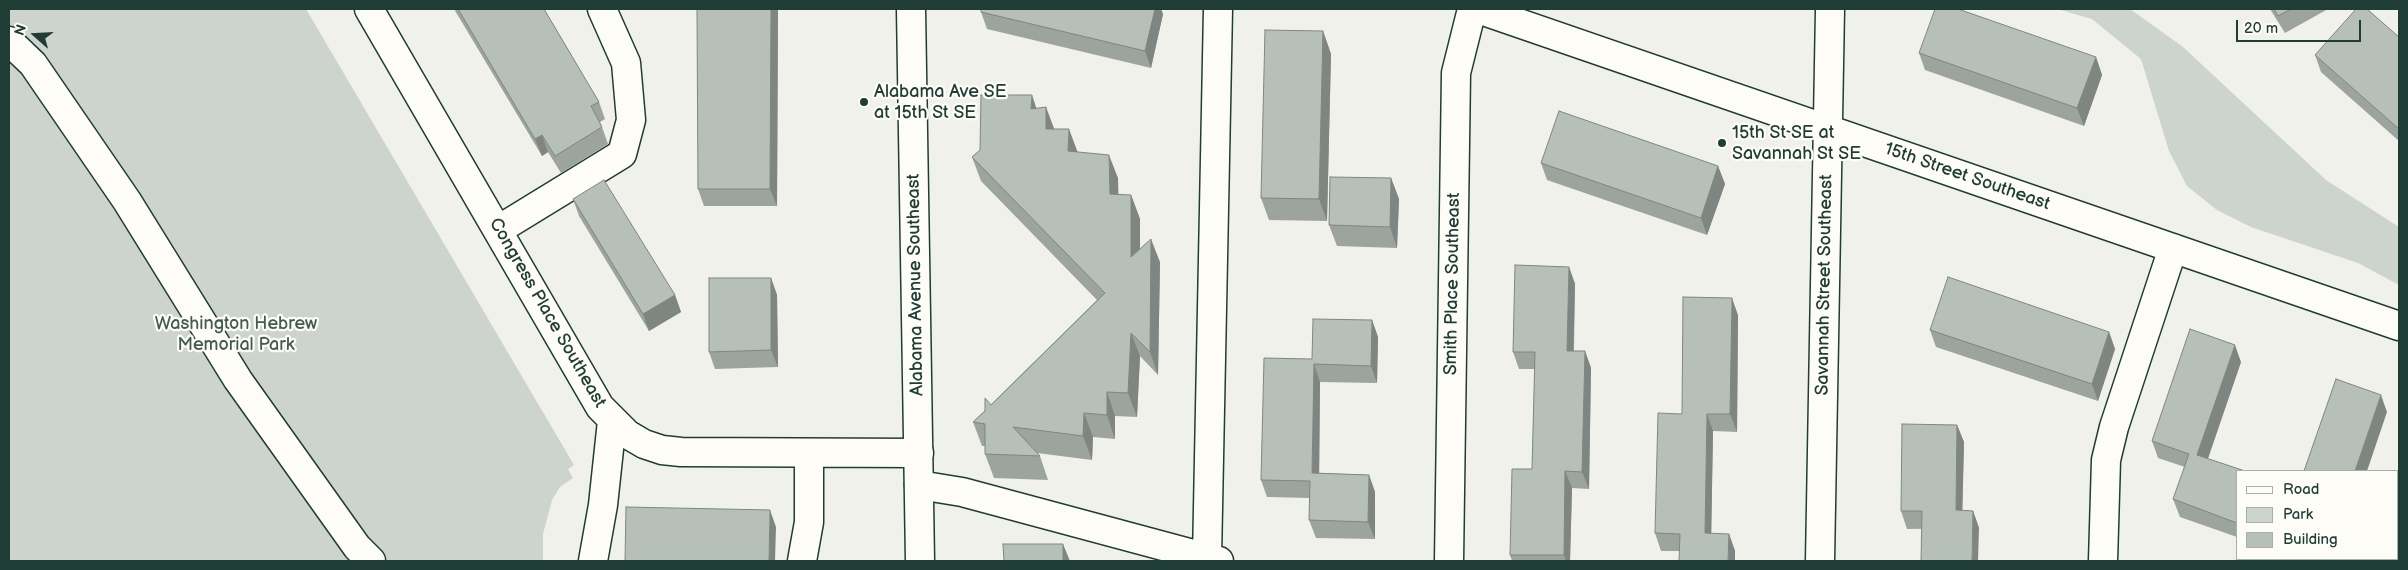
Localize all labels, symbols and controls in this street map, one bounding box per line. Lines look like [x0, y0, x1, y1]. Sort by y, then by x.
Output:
north arrow [10, 10, 60, 60]
scale bar [2238, 10, 2363, 42]
text: 20 m [2244, 19, 2278, 38]
text: N [11, 22, 30, 38]
place label: Alabama Ave SE at 15th St SE [874, 81, 1007, 124]
marker: Alabama Ave SE at 15th St SE [858, 96, 870, 108]
place label: 15th St SE at Savannah St SE [1732, 122, 1861, 164]
marker: 15th St SE at Savannah St SE [1716, 137, 1728, 149]
street label: 15th Street Southeast [1881, 139, 2053, 215]
street label: Alabama Avenue Southeast [903, 174, 929, 396]
street label: Savannah Street Southeast [1812, 174, 1838, 396]
street label: Smith Place Southeast [1441, 193, 1465, 375]
street label: Congress Place Southeast [484, 214, 610, 412]
park label: Washington Hebrew Memorial Park [155, 313, 317, 356]
legend [2236, 470, 2398, 560]
text: Road [2283, 480, 2319, 499]
text: Park [2283, 505, 2313, 524]
text: Building [2283, 530, 2338, 549]

